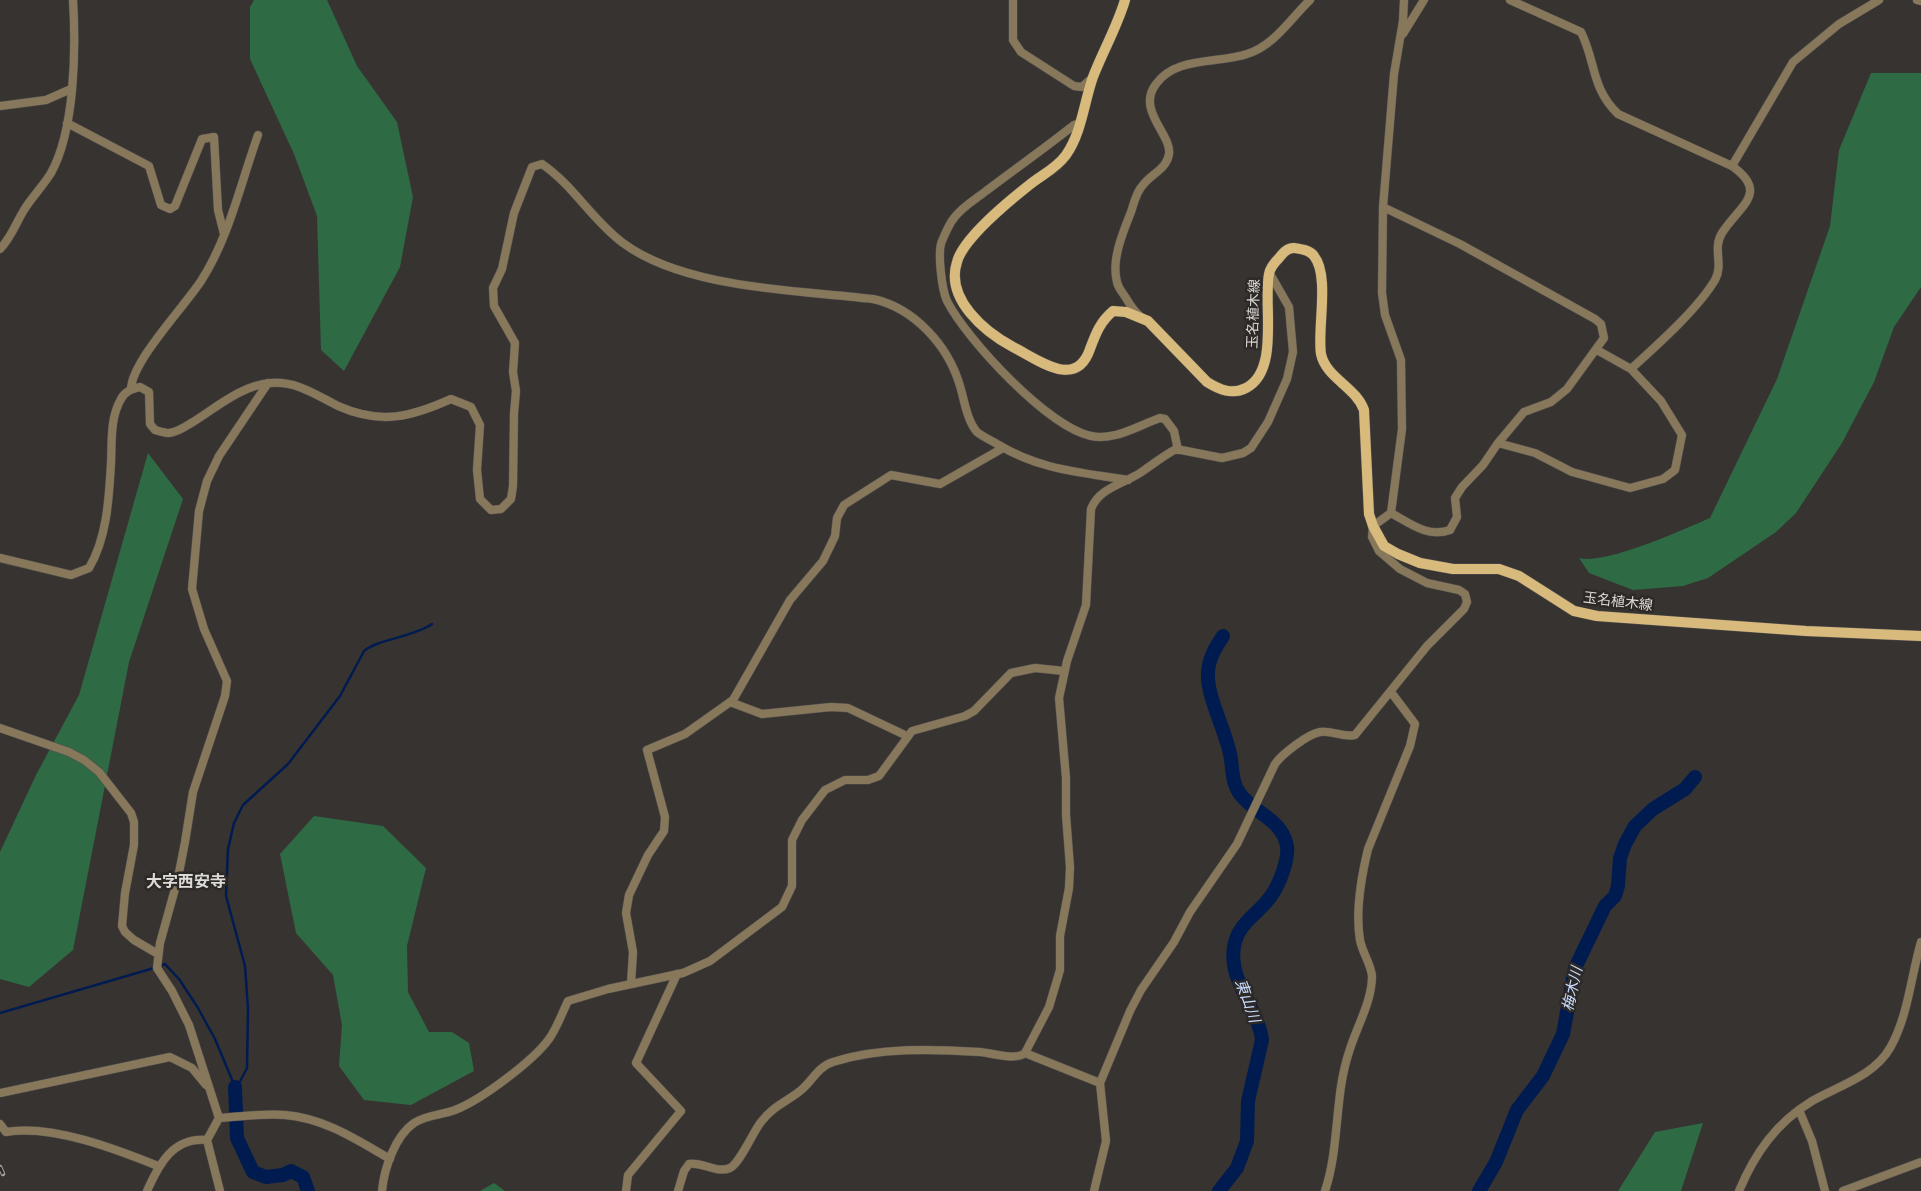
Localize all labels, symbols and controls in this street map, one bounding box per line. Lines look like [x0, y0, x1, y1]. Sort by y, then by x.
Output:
street label: 玉名植木線 [1244, 279, 1264, 349]
street label: 玉名植木線 [1582, 589, 1654, 615]
district label: 大字西安寺 [146, 872, 226, 892]
water label: 梅木川 [1559, 965, 1587, 1013]
water label: 東山川 [1231, 977, 1263, 1025]

